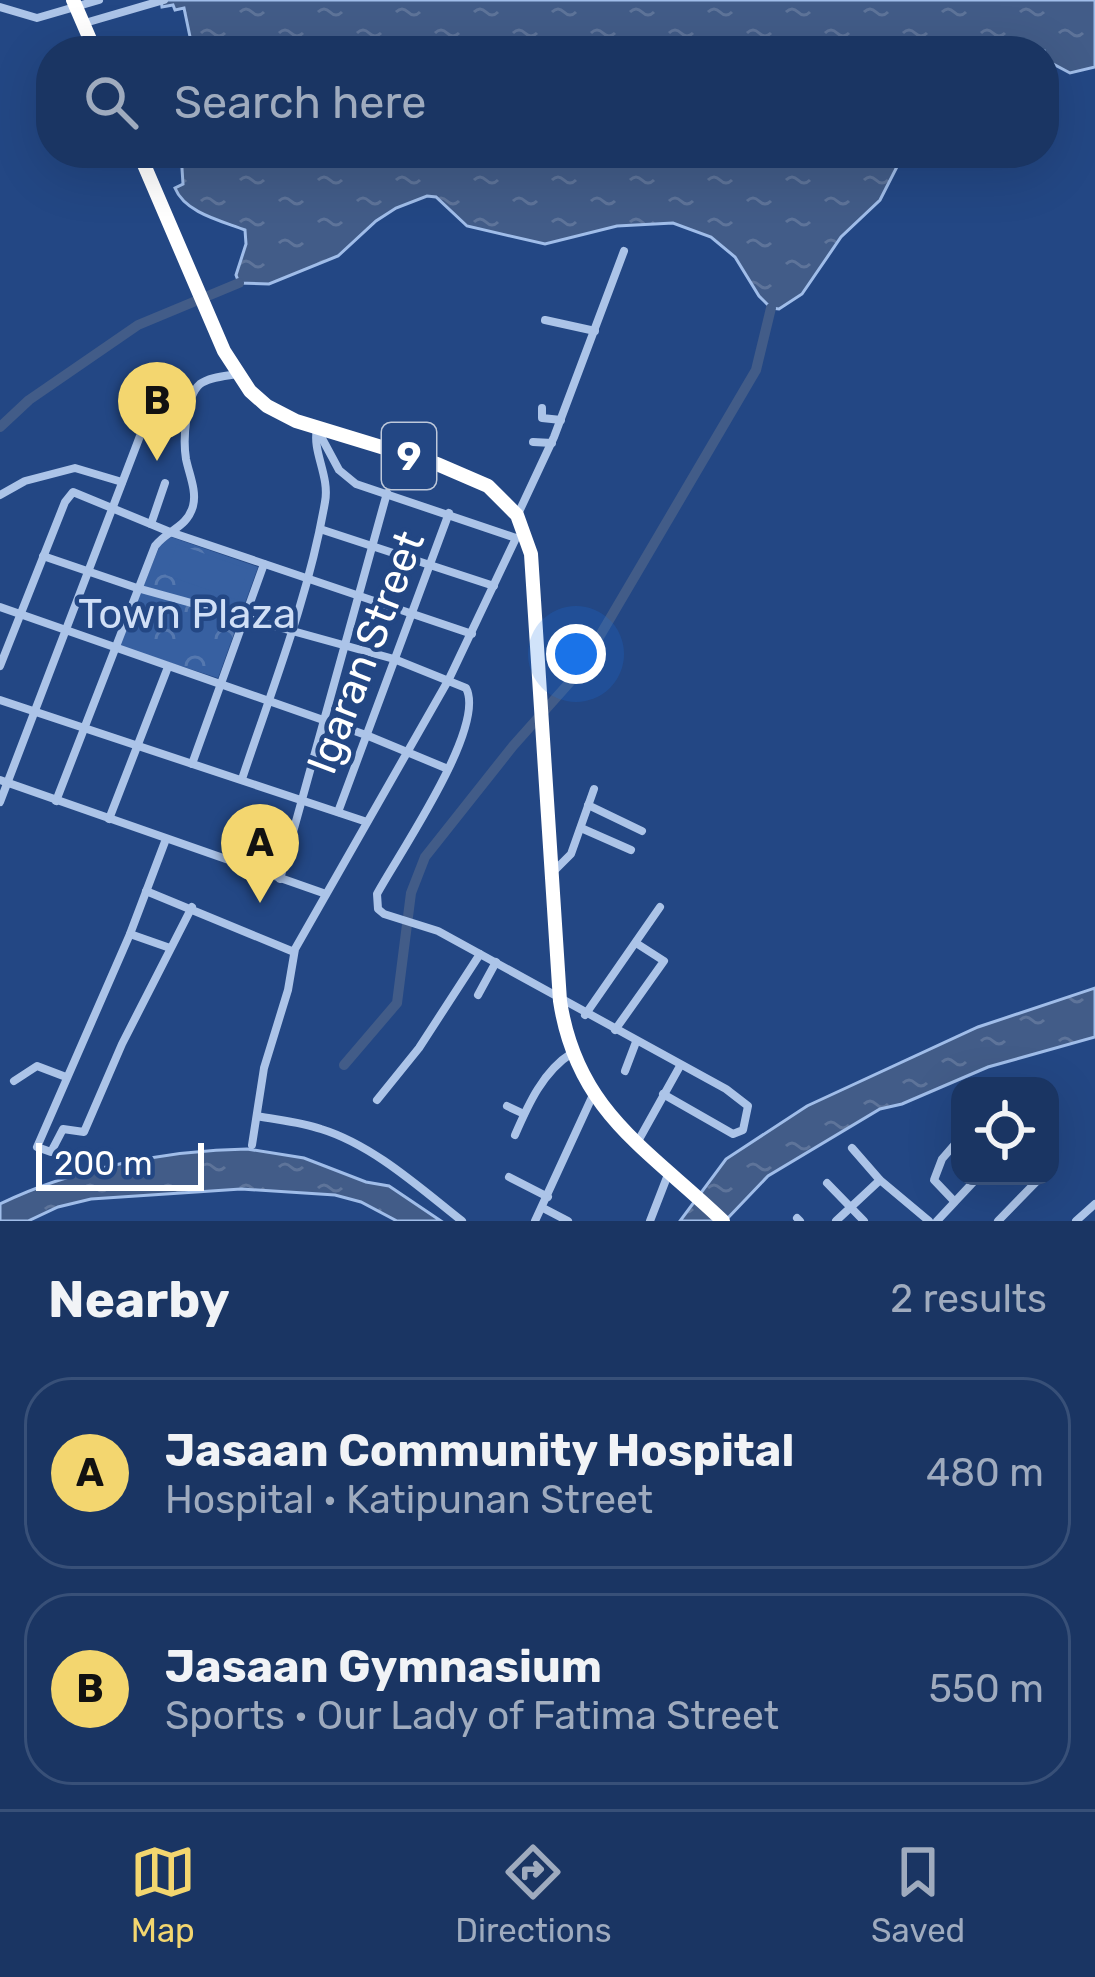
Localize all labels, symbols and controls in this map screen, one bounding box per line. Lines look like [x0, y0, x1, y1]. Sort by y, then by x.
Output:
search box [36, 36, 1059, 168]
icon: search [78, 69, 144, 135]
text: Search here [174, 76, 426, 129]
pin: B [118, 362, 196, 461]
road number: 9 [382, 423, 436, 489]
street label: Igaran Street [297, 524, 435, 781]
park label: Town Plaza [78, 589, 296, 639]
your location [546, 624, 606, 684]
pin: A [221, 804, 299, 903]
map controls [951, 1077, 1059, 1185]
button: locate [951, 1077, 1059, 1185]
scale bar [36, 1137, 204, 1190]
text: 200 m [54, 1144, 153, 1183]
text: Nearby [48, 1269, 230, 1330]
text: 2 results [890, 1276, 1047, 1322]
text: Jasaan Community Hospital [165, 1424, 794, 1477]
text: A [76, 1450, 104, 1496]
text: 480 m [926, 1450, 1044, 1496]
text: Hospital · Katipunan Street [165, 1477, 653, 1523]
text: Jasaan Gymnasium [165, 1640, 602, 1693]
text: B [76, 1666, 104, 1712]
text: 550 m [929, 1666, 1044, 1712]
text: Sports · Our Lady of Fatima Street [165, 1693, 779, 1739]
tab: Map [130, 1839, 196, 1950]
tab: Directions [455, 1839, 612, 1950]
tab: Saved [871, 1839, 965, 1950]

